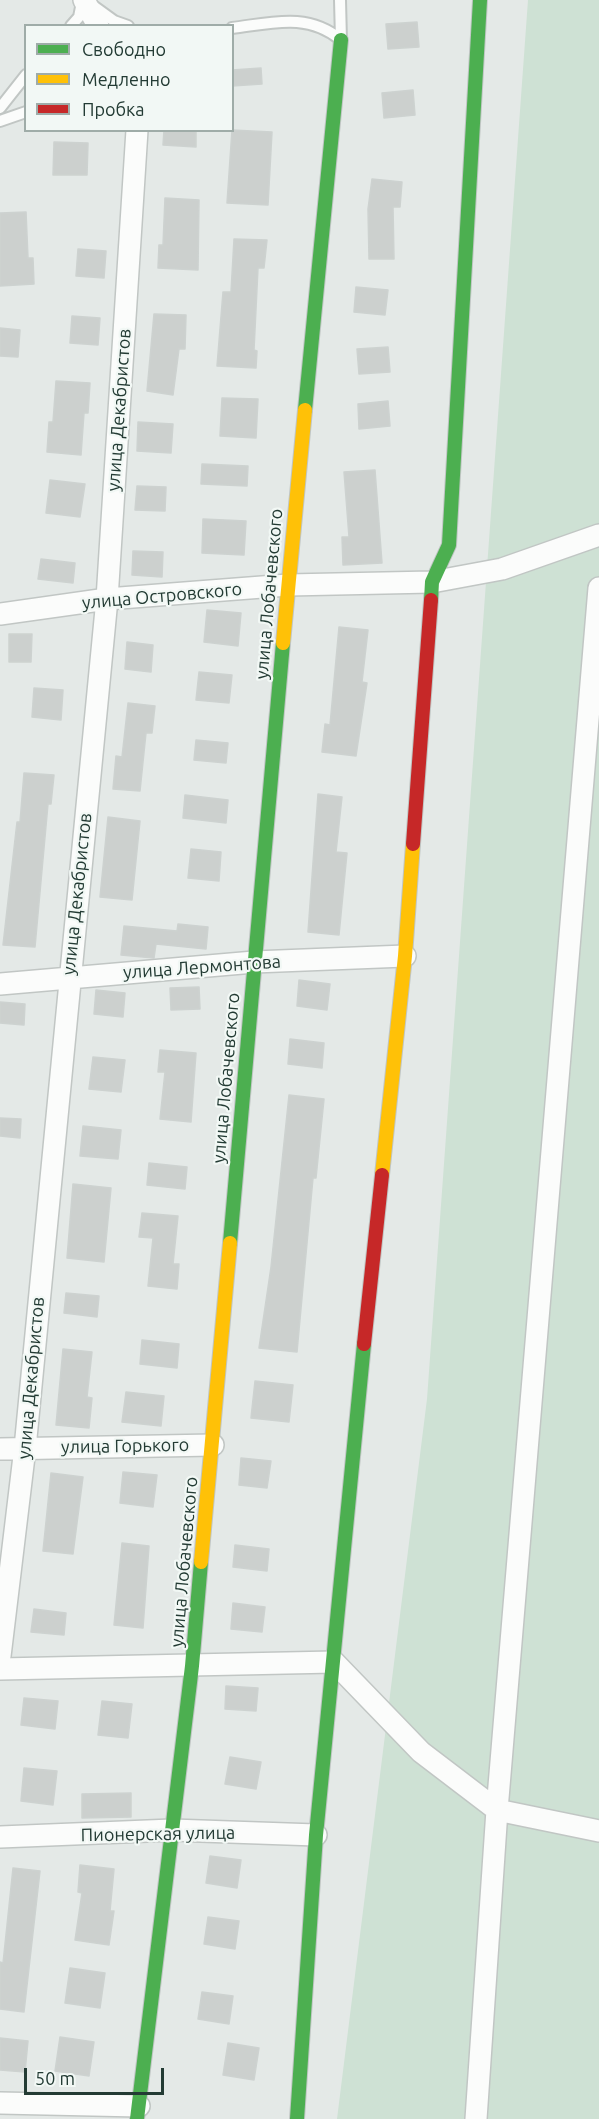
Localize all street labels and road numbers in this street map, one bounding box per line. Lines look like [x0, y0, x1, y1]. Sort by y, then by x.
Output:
street label: улица Декабристов [103, 328, 135, 492]
street label: улица Лобачевского [251, 508, 287, 680]
street label: улица Островского [81, 578, 243, 614]
street label: улица Декабристов [58, 812, 96, 976]
street label: улица Лермонтова [122, 951, 282, 983]
street label: улица Лобачевского [208, 992, 244, 1164]
street label: улица Декабристов [13, 1296, 49, 1460]
street label: улица Горького [61, 1434, 189, 1458]
street label: улица Лобачевского [166, 1476, 202, 1648]
street label: Пионерская улица [81, 1822, 235, 1846]

